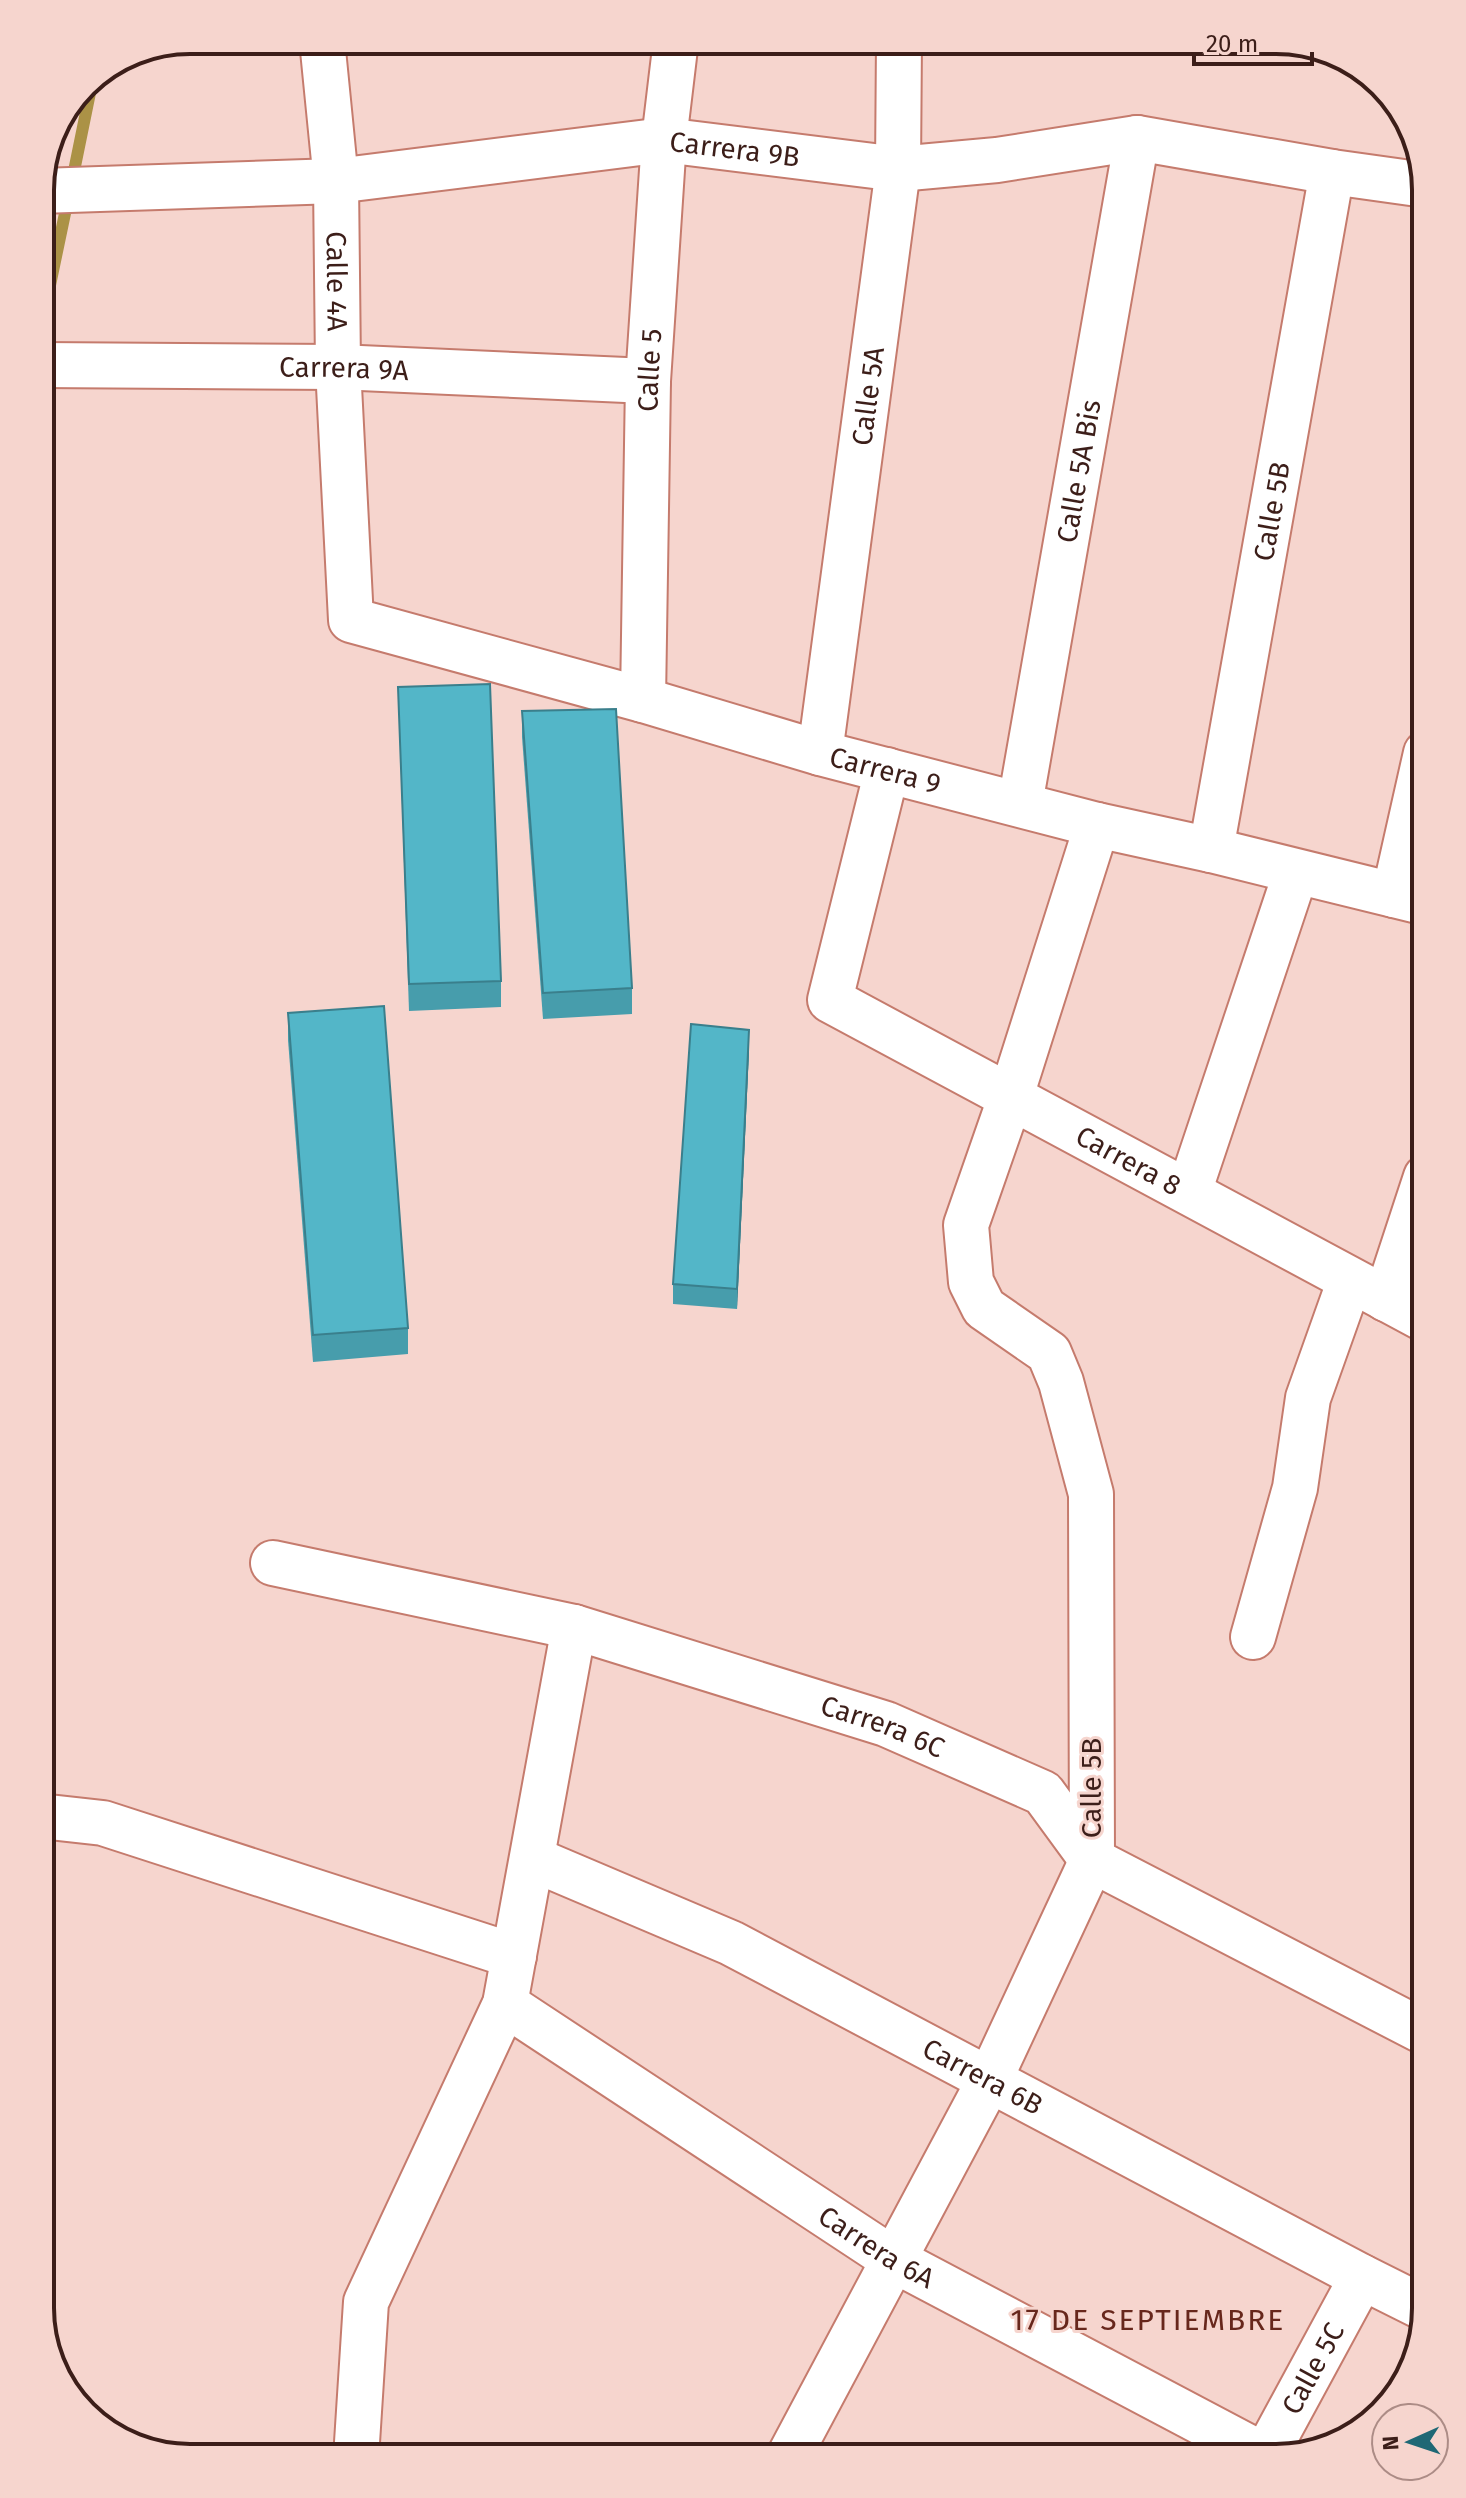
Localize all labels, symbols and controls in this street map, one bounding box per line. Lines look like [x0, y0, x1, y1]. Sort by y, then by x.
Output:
scale bar [1194, 16, 1312, 66]
text: 20 m [1206, 30, 1258, 58]
street label: Carrera 9B [668, 124, 802, 173]
street label: Calle 4A [320, 231, 354, 332]
street label: Calle 5 [631, 327, 668, 412]
street label: Calle 5A [845, 345, 891, 448]
street label: Carrera 9A [279, 350, 409, 387]
street label: Calle 5A Bis [1050, 397, 1107, 545]
street label: Calle 5B [1246, 459, 1297, 564]
street label: Carrera 9 [826, 740, 945, 800]
street label: Carrera 8 [1070, 1119, 1187, 1202]
street label: Carrera 6C [817, 1688, 950, 1764]
street label: Calle 5B [1075, 1738, 1108, 1838]
street label: Carrera 6B [917, 2031, 1048, 2122]
street label: Carrera 6A [812, 2199, 940, 2295]
district label: 17 DE SEPTIEMBRE [1011, 2302, 1285, 2338]
street label: Calle 5C [1274, 2317, 1351, 2420]
north arrow [1370, 2402, 1450, 2482]
text: N [1377, 2435, 1404, 2451]

